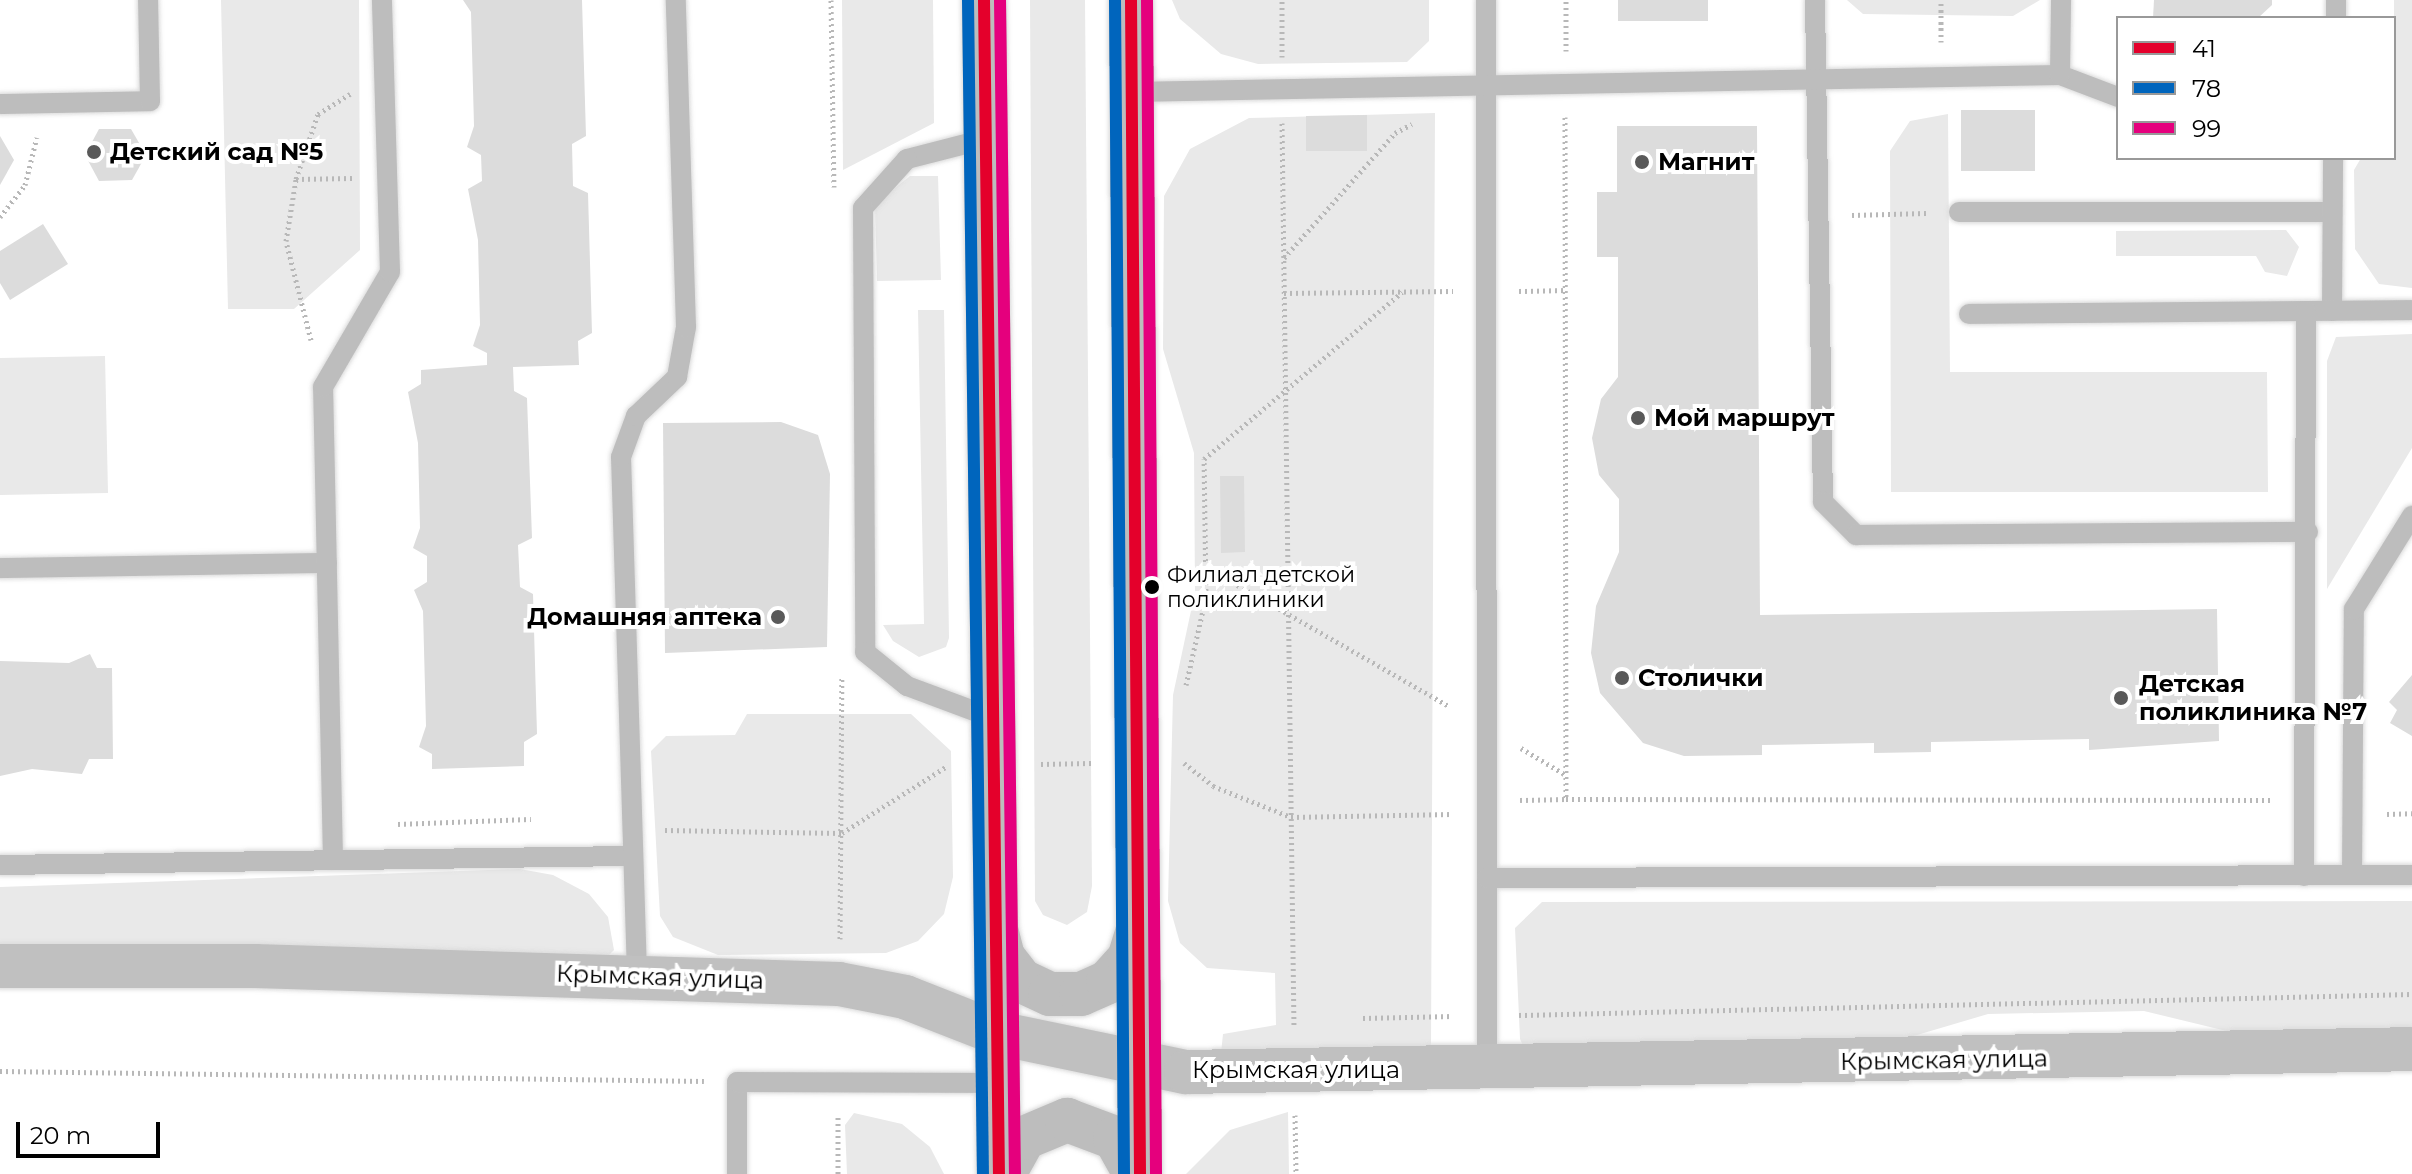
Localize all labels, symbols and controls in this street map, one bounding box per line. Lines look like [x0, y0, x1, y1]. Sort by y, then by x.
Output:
legend [2116, 16, 2396, 160]
text: 41 [2192, 34, 2216, 63]
text: 78 [2192, 74, 2221, 103]
text: 99 [2192, 114, 2221, 143]
place label: Детский сад №5 [110, 138, 323, 166]
marker: Детский сад №5 [85, 143, 103, 161]
place label: Магнит [1658, 148, 1754, 176]
marker: Магнит [1633, 153, 1651, 171]
place label: Мой маршрут [1654, 404, 1835, 432]
marker: Мой маршрут [1629, 409, 1647, 427]
place label: Филиал детской поликлиники [1167, 561, 1355, 612]
marker: Филиал детской поликлиники [1144, 579, 1160, 595]
place label: Домашняя аптека [527, 603, 762, 631]
marker: Домашняя аптека [769, 608, 787, 626]
place label: Столички [1638, 664, 1764, 692]
marker: Столички [1613, 669, 1631, 687]
place label: Детская поликлиника №7 [2139, 670, 2367, 726]
marker: Детская поликлиника №7 [2110, 687, 2132, 709]
street label: Крымская улица [556, 959, 764, 995]
street label: Крымская улица [1840, 1044, 2048, 1076]
street label: Крымская улица [1192, 1056, 1400, 1084]
scale bar [20, 1106, 164, 1156]
text: 20 m [30, 1121, 91, 1150]

